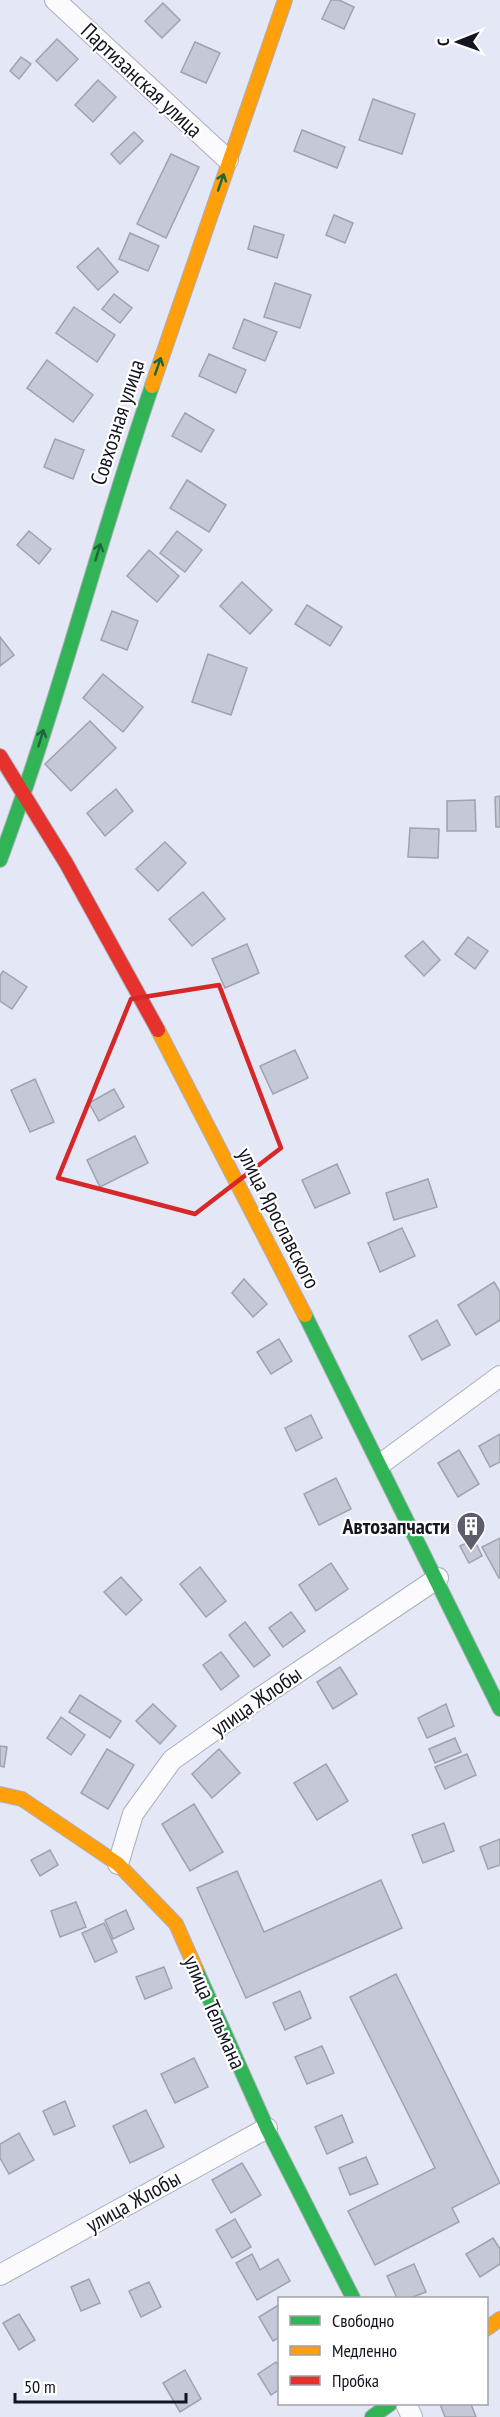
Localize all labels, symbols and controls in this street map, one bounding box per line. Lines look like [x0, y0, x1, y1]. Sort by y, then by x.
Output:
north arrow [428, 12, 488, 72]
street label: Партизанская улица [75, 17, 209, 143]
text: С [433, 38, 453, 46]
one-way arrow [216, 173, 227, 192]
street label: Совхозная улица [84, 356, 150, 488]
one-way arrow [153, 357, 164, 376]
one-way arrow [93, 543, 104, 562]
one-way arrow [36, 729, 47, 748]
street label: улица Ярославского [231, 1143, 327, 1293]
building icon: Автозапчасти [455, 1510, 487, 1552]
place label: Автозапчасти [341, 1512, 450, 1540]
street label: улица Жлобы [205, 1660, 307, 1742]
street label: улица Тельмана [178, 1951, 252, 2073]
street label: улица Жлобы [81, 2164, 185, 2238]
legend [278, 2297, 488, 2405]
text: Свободно [332, 2309, 395, 2332]
text: Медленно [332, 2339, 397, 2362]
scale bar [15, 2366, 186, 2404]
text: Пробка [332, 2369, 379, 2392]
text: 50 m [24, 2375, 56, 2398]

